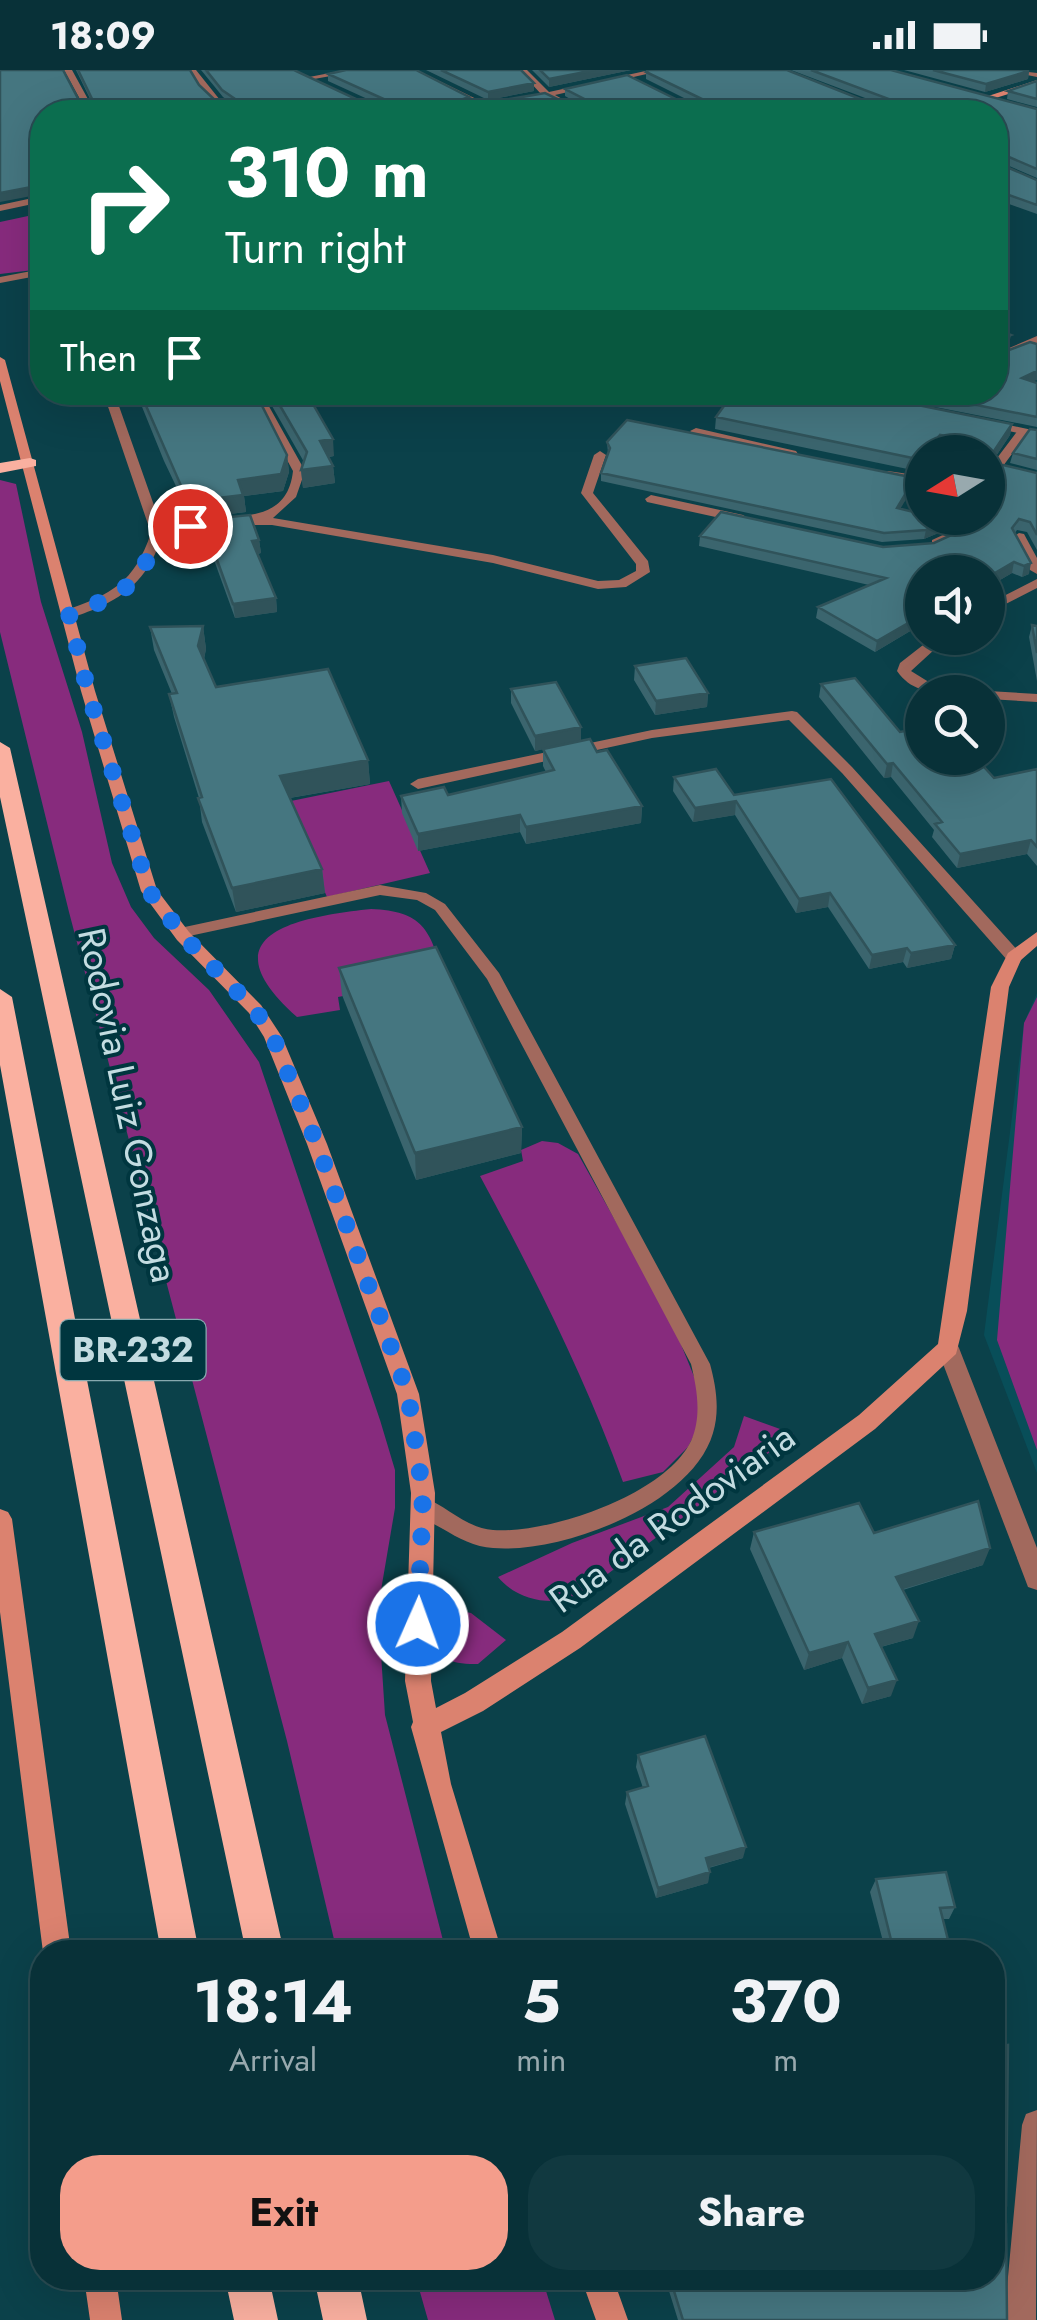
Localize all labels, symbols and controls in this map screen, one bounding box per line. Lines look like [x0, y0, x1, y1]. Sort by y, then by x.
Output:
text: 18:09 [50, 8, 156, 63]
text: 310 m [225, 122, 429, 223]
icon: right [60, 140, 190, 270]
text: Turn right [225, 215, 406, 280]
text: Then [60, 330, 137, 385]
icon: arrive [157, 330, 212, 385]
north arrow [905, 435, 1005, 535]
map controls [905, 435, 1005, 775]
pin [148, 484, 233, 569]
icon: arrive [163, 499, 218, 554]
button: sound [905, 555, 1005, 655]
button: search [905, 675, 1005, 775]
street label: Rodovia Luiz Gonzaga [64, 923, 193, 1287]
road number: BR-232 [61, 1320, 206, 1380]
street label: Rua da Rodoviaria [537, 1409, 806, 1626]
position arrow [366, 1572, 470, 1676]
text: 18:14 [193, 1958, 353, 2045]
text: 5 [522, 1958, 561, 2045]
text: 370 [730, 1958, 842, 2045]
text: Arrival [229, 2037, 317, 2083]
text: min [516, 2037, 566, 2083]
text: m [773, 2037, 798, 2083]
button: Exit [60, 2155, 508, 2270]
button: Share [528, 2155, 975, 2270]

